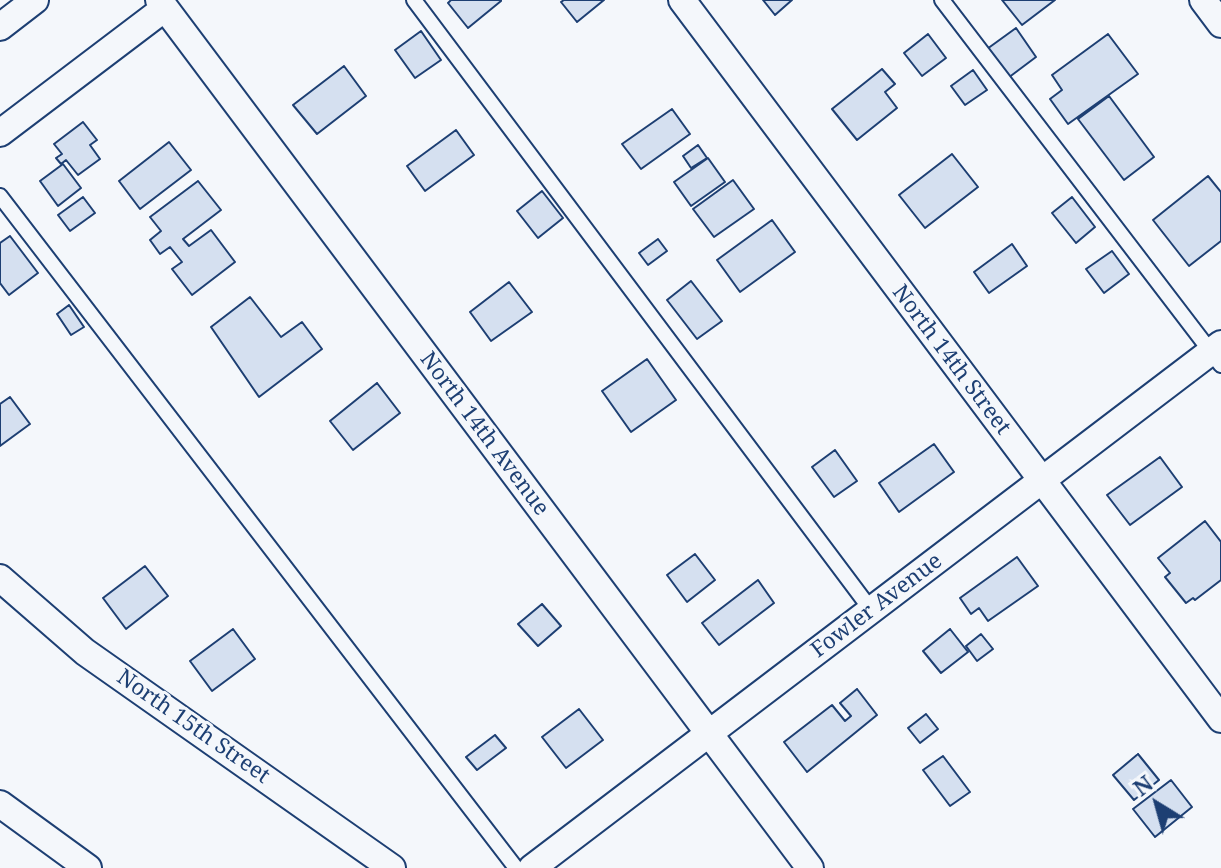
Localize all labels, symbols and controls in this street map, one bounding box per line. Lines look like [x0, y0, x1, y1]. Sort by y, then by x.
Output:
street label: North 14th Street [886, 280, 1016, 440]
street label: North 14th Avenue [414, 347, 554, 521]
street label: Fowler Avenue [806, 548, 948, 664]
street label: North 15th Street [111, 664, 275, 790]
north arrow [1117, 764, 1197, 844]
text: N [1127, 768, 1159, 802]

